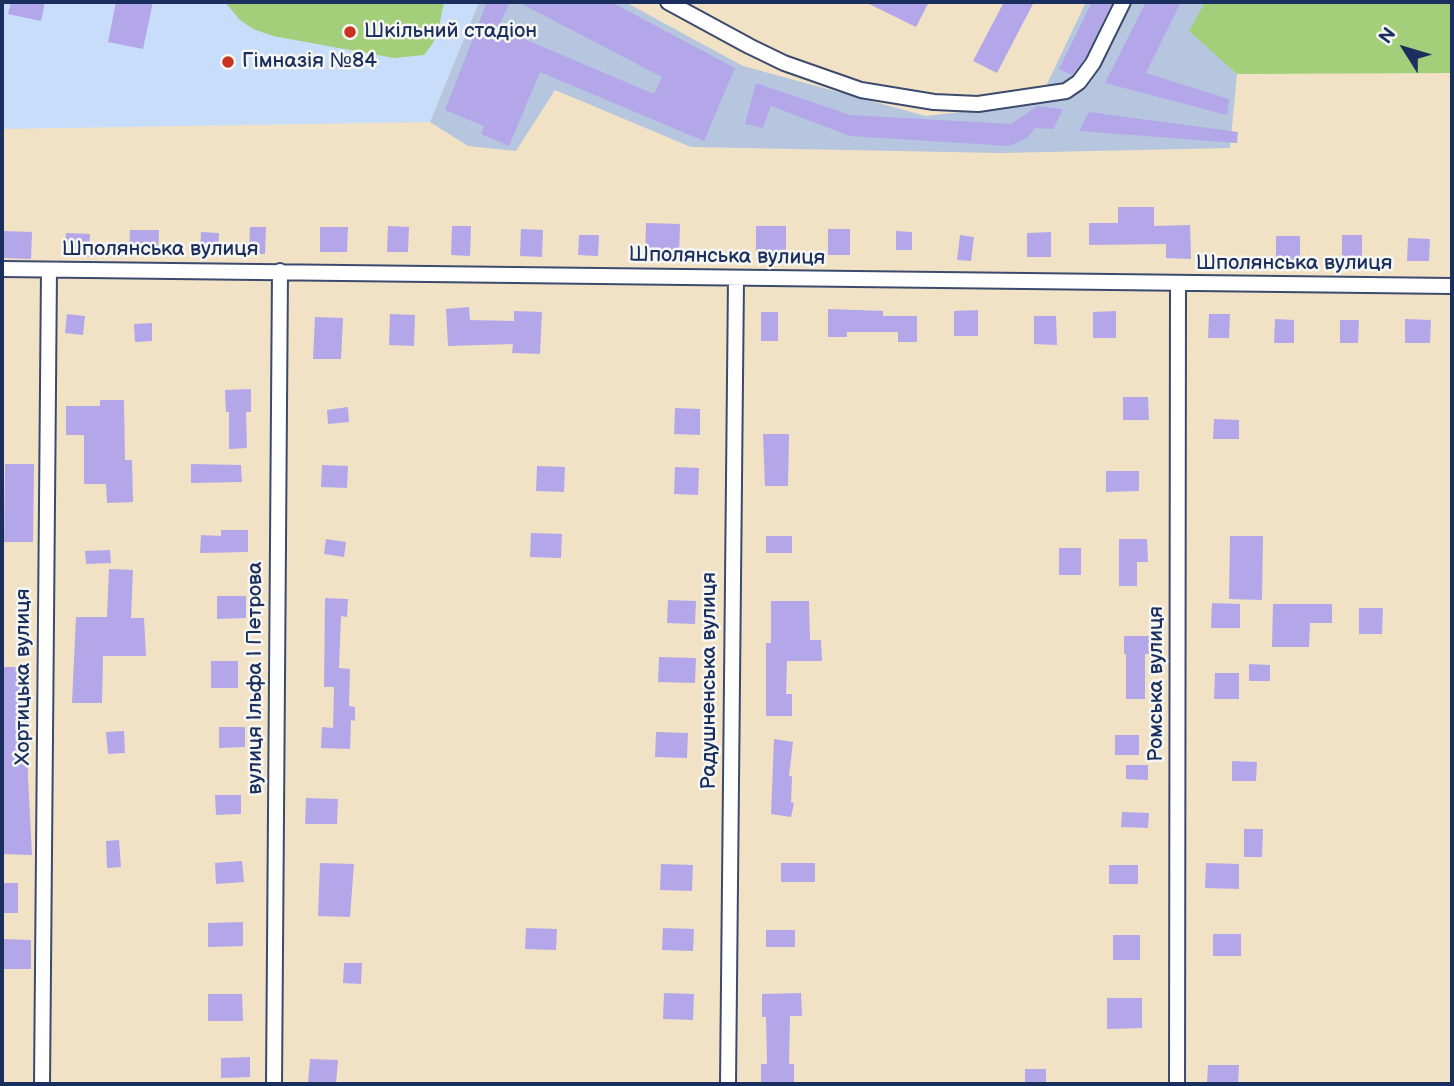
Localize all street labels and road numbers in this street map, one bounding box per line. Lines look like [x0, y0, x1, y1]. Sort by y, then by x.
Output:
street label: Шполянська вулиця [62, 237, 258, 263]
street label: Шполянська вулиця [628, 243, 826, 271]
street label: Шполянська вулиця [1196, 251, 1392, 277]
street label: вулиця Ільфа І Петрова [243, 562, 269, 794]
street label: Радушненська вулиця [697, 572, 723, 790]
street label: Хортицька вулиця [11, 589, 37, 765]
street label: Ромська вулиця [1144, 606, 1170, 762]

